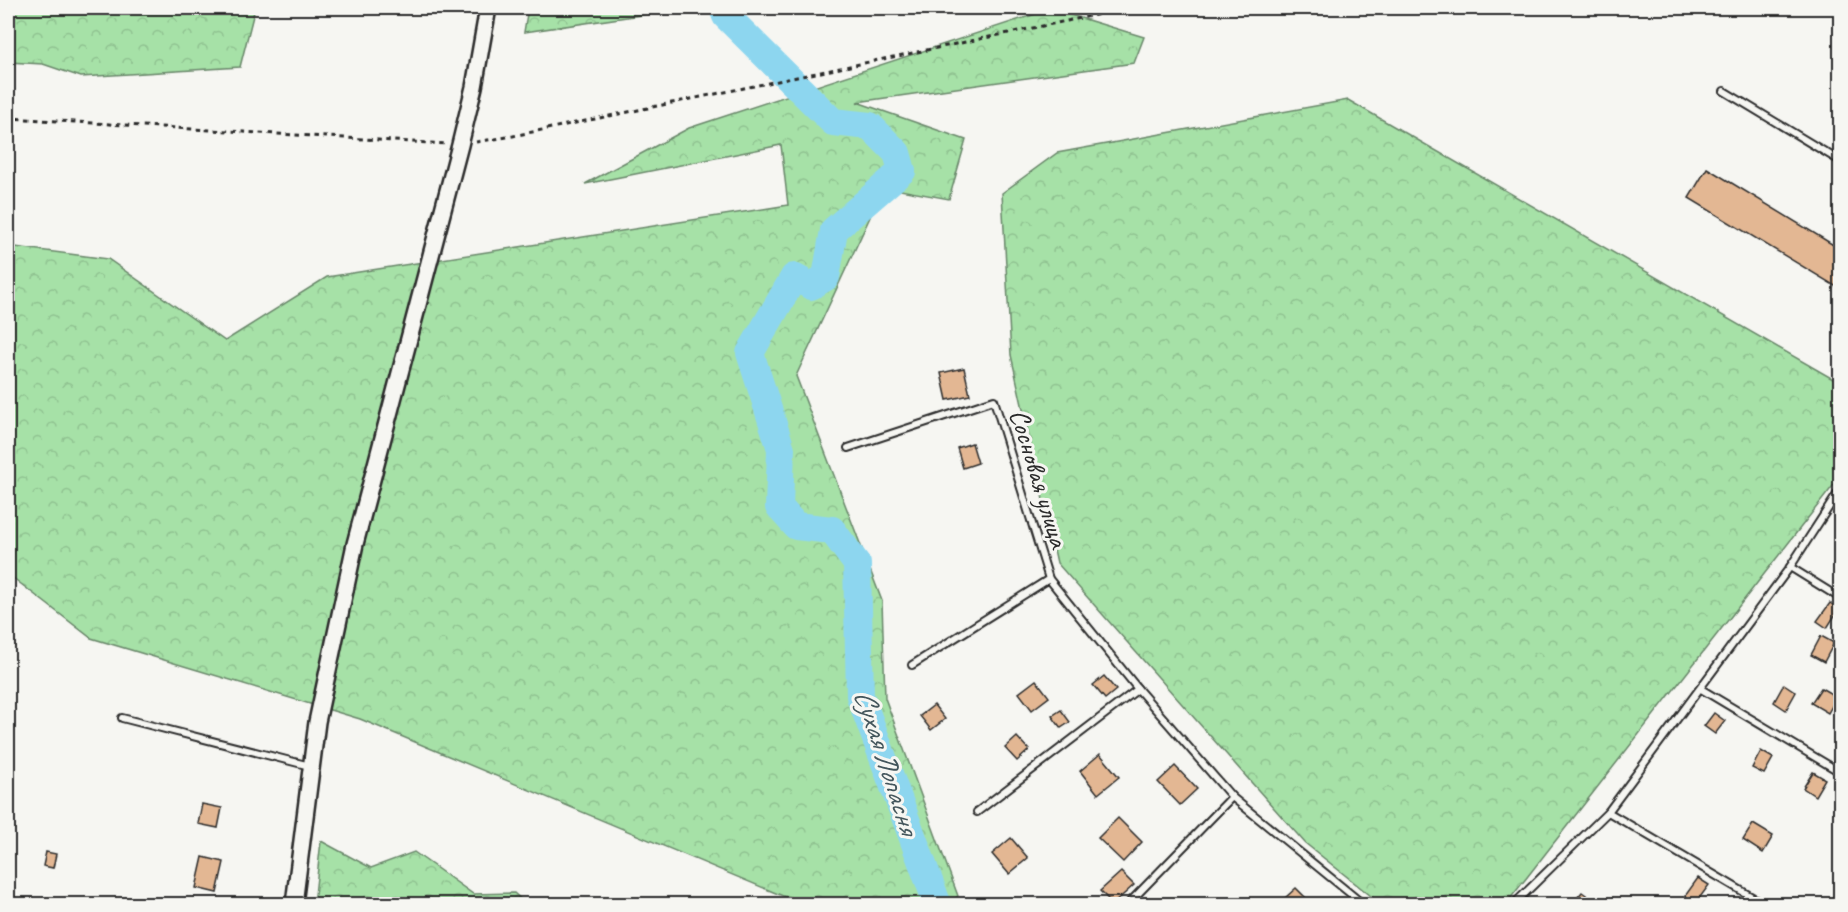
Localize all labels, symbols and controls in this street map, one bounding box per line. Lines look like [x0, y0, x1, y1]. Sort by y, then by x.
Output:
street label: Сосновая улица [1002, 405, 1078, 553]
water label: Сухая Лопасня [846, 684, 930, 843]

